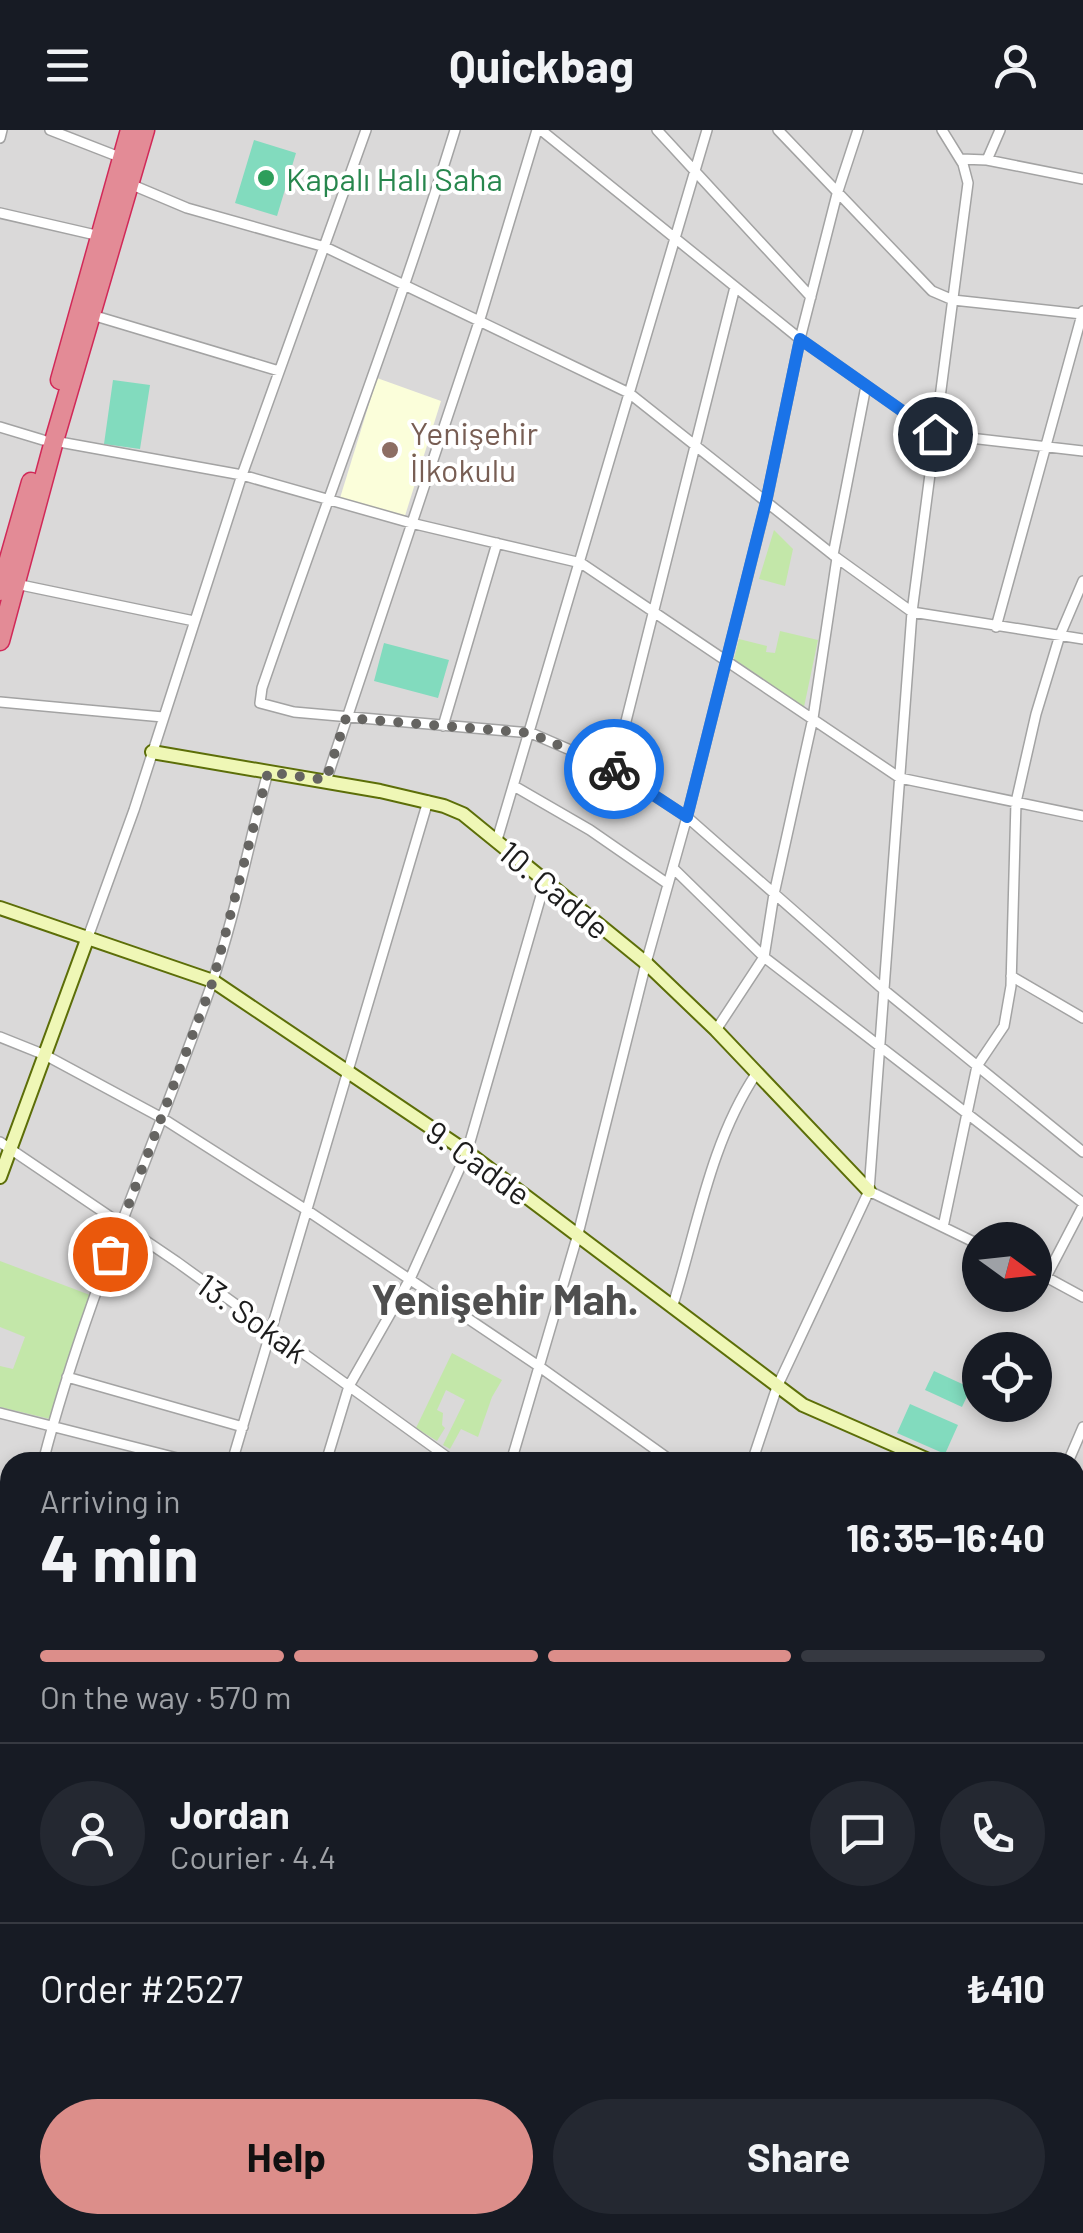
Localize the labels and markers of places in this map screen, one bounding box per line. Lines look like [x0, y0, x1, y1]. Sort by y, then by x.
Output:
place label: Kapalı Halı Saha [286, 159, 503, 197]
marker: Kapalı Halı Saha [255, 167, 277, 189]
pin [893, 392, 978, 477]
place label: Yenişehir İlkokulu [410, 413, 539, 488]
marker: Yenişehir İlkokulu [379, 439, 401, 461]
pin [68, 1212, 153, 1297]

